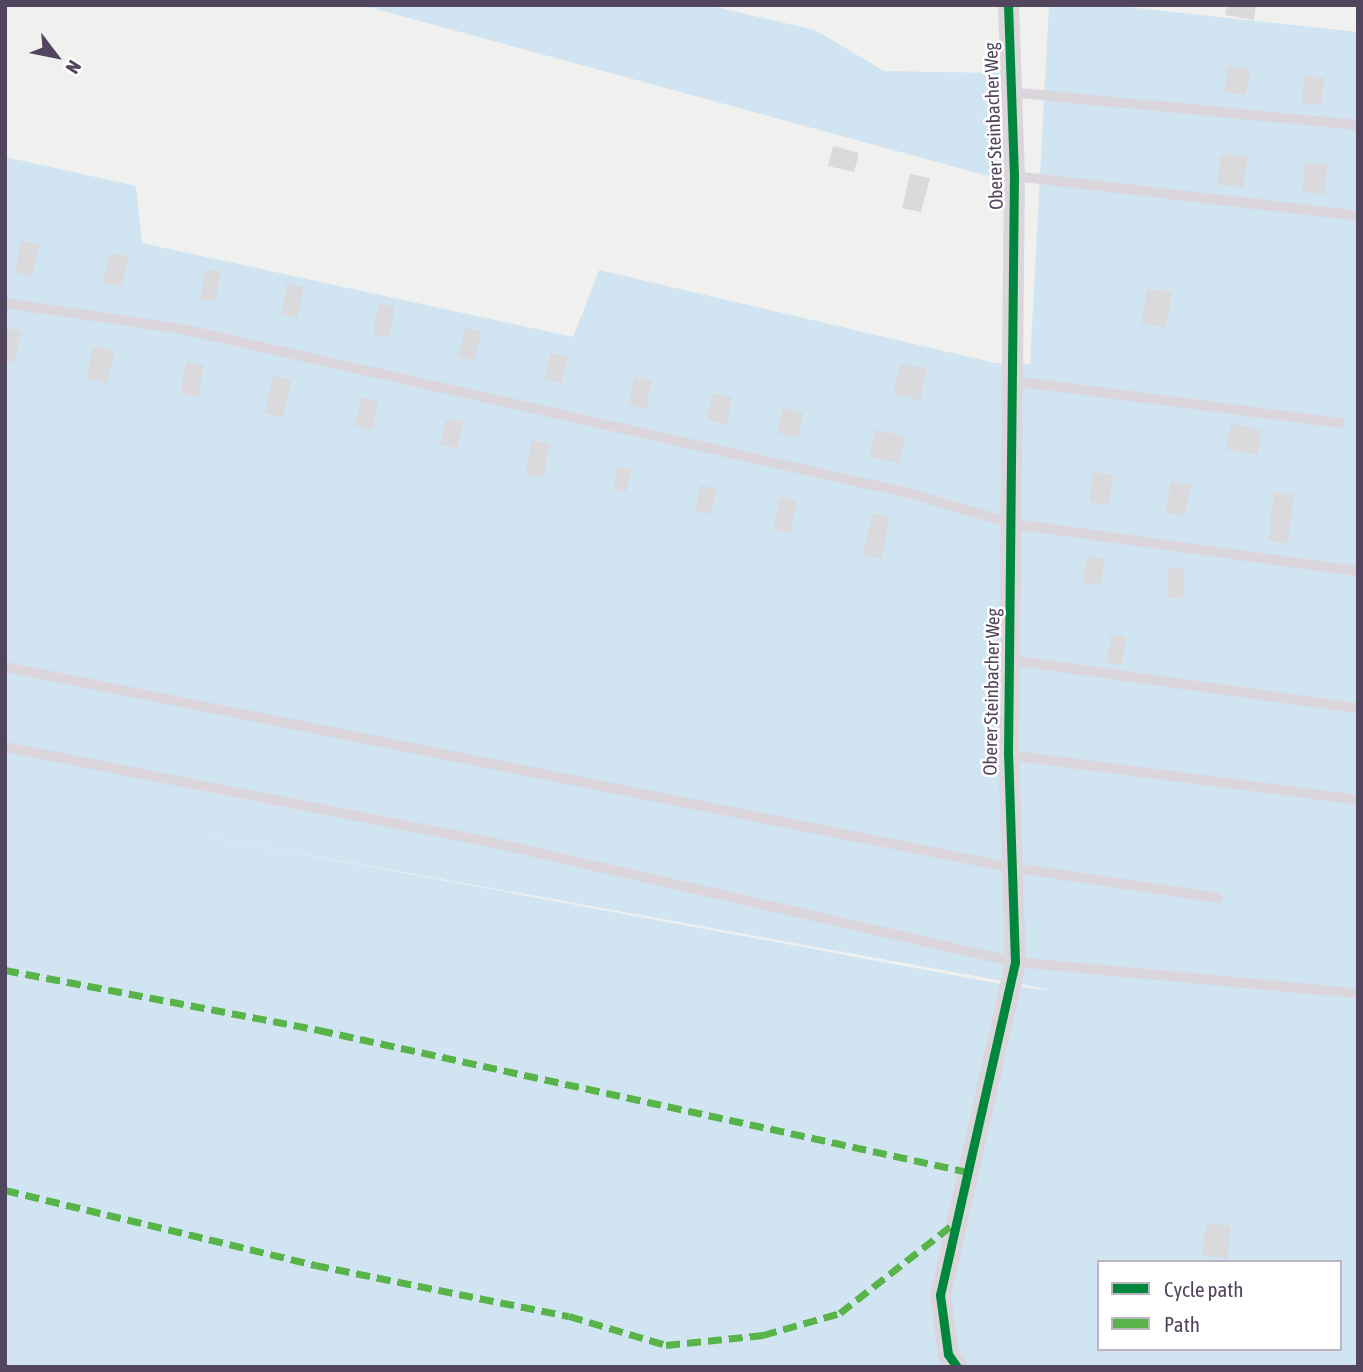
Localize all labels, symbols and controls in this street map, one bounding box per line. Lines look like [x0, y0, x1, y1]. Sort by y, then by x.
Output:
north arrow [21, 21, 91, 91]
street label: Oberer Steinbacher Weg [980, 42, 1008, 210]
text: N [62, 57, 86, 78]
street label: Oberer Steinbacher Weg [979, 608, 1005, 776]
legend [1097, 1260, 1342, 1351]
text: Cycle path [1164, 1277, 1243, 1301]
text: Path [1164, 1312, 1200, 1336]

